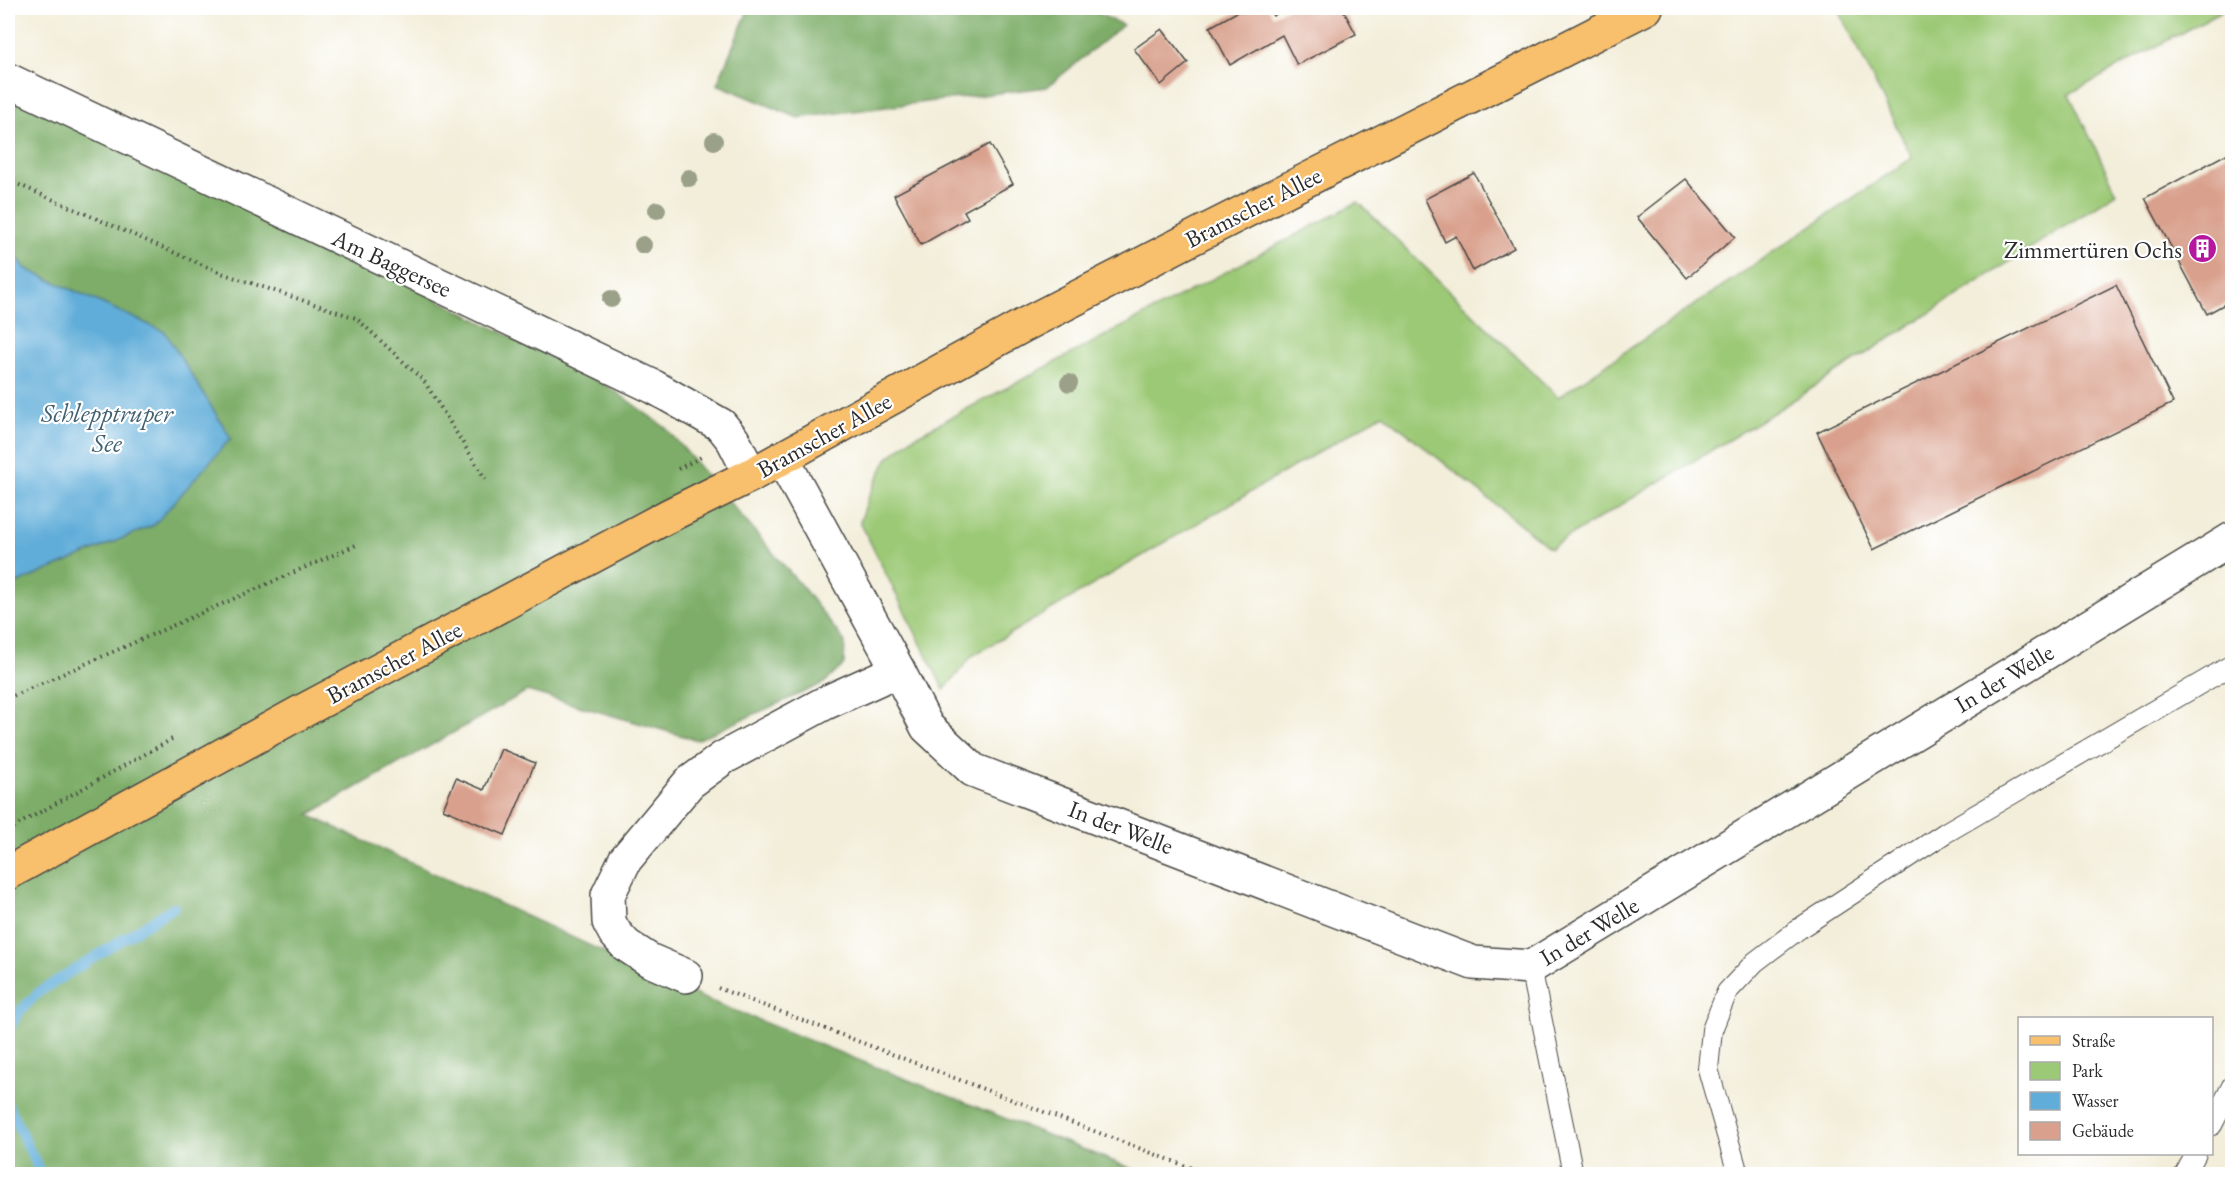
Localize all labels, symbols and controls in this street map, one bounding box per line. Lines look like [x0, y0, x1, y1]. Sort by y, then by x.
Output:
street label: Bramscher Allee [1180, 159, 1326, 255]
street label: Am Baggersee [326, 221, 457, 304]
building icon: Zimmertüren Ochs [2187, 233, 2219, 265]
place label: Zimmertüren Ochs [2004, 234, 2182, 265]
street label: Bramscher Allee [751, 385, 897, 485]
water label: Schlepptruper See [40, 396, 174, 460]
street label: Bramscher Allee [321, 613, 467, 711]
street label: In der Welle [1949, 636, 2059, 720]
street label: In der Welle [1064, 793, 1178, 861]
street label: In der Welle [1534, 889, 1644, 973]
legend [2018, 1017, 2213, 1155]
text: Straße [2072, 1029, 2115, 1052]
text: Park [2072, 1059, 2103, 1082]
text: Wasser [2072, 1089, 2119, 1112]
text: Gebäude [2072, 1119, 2134, 1142]

